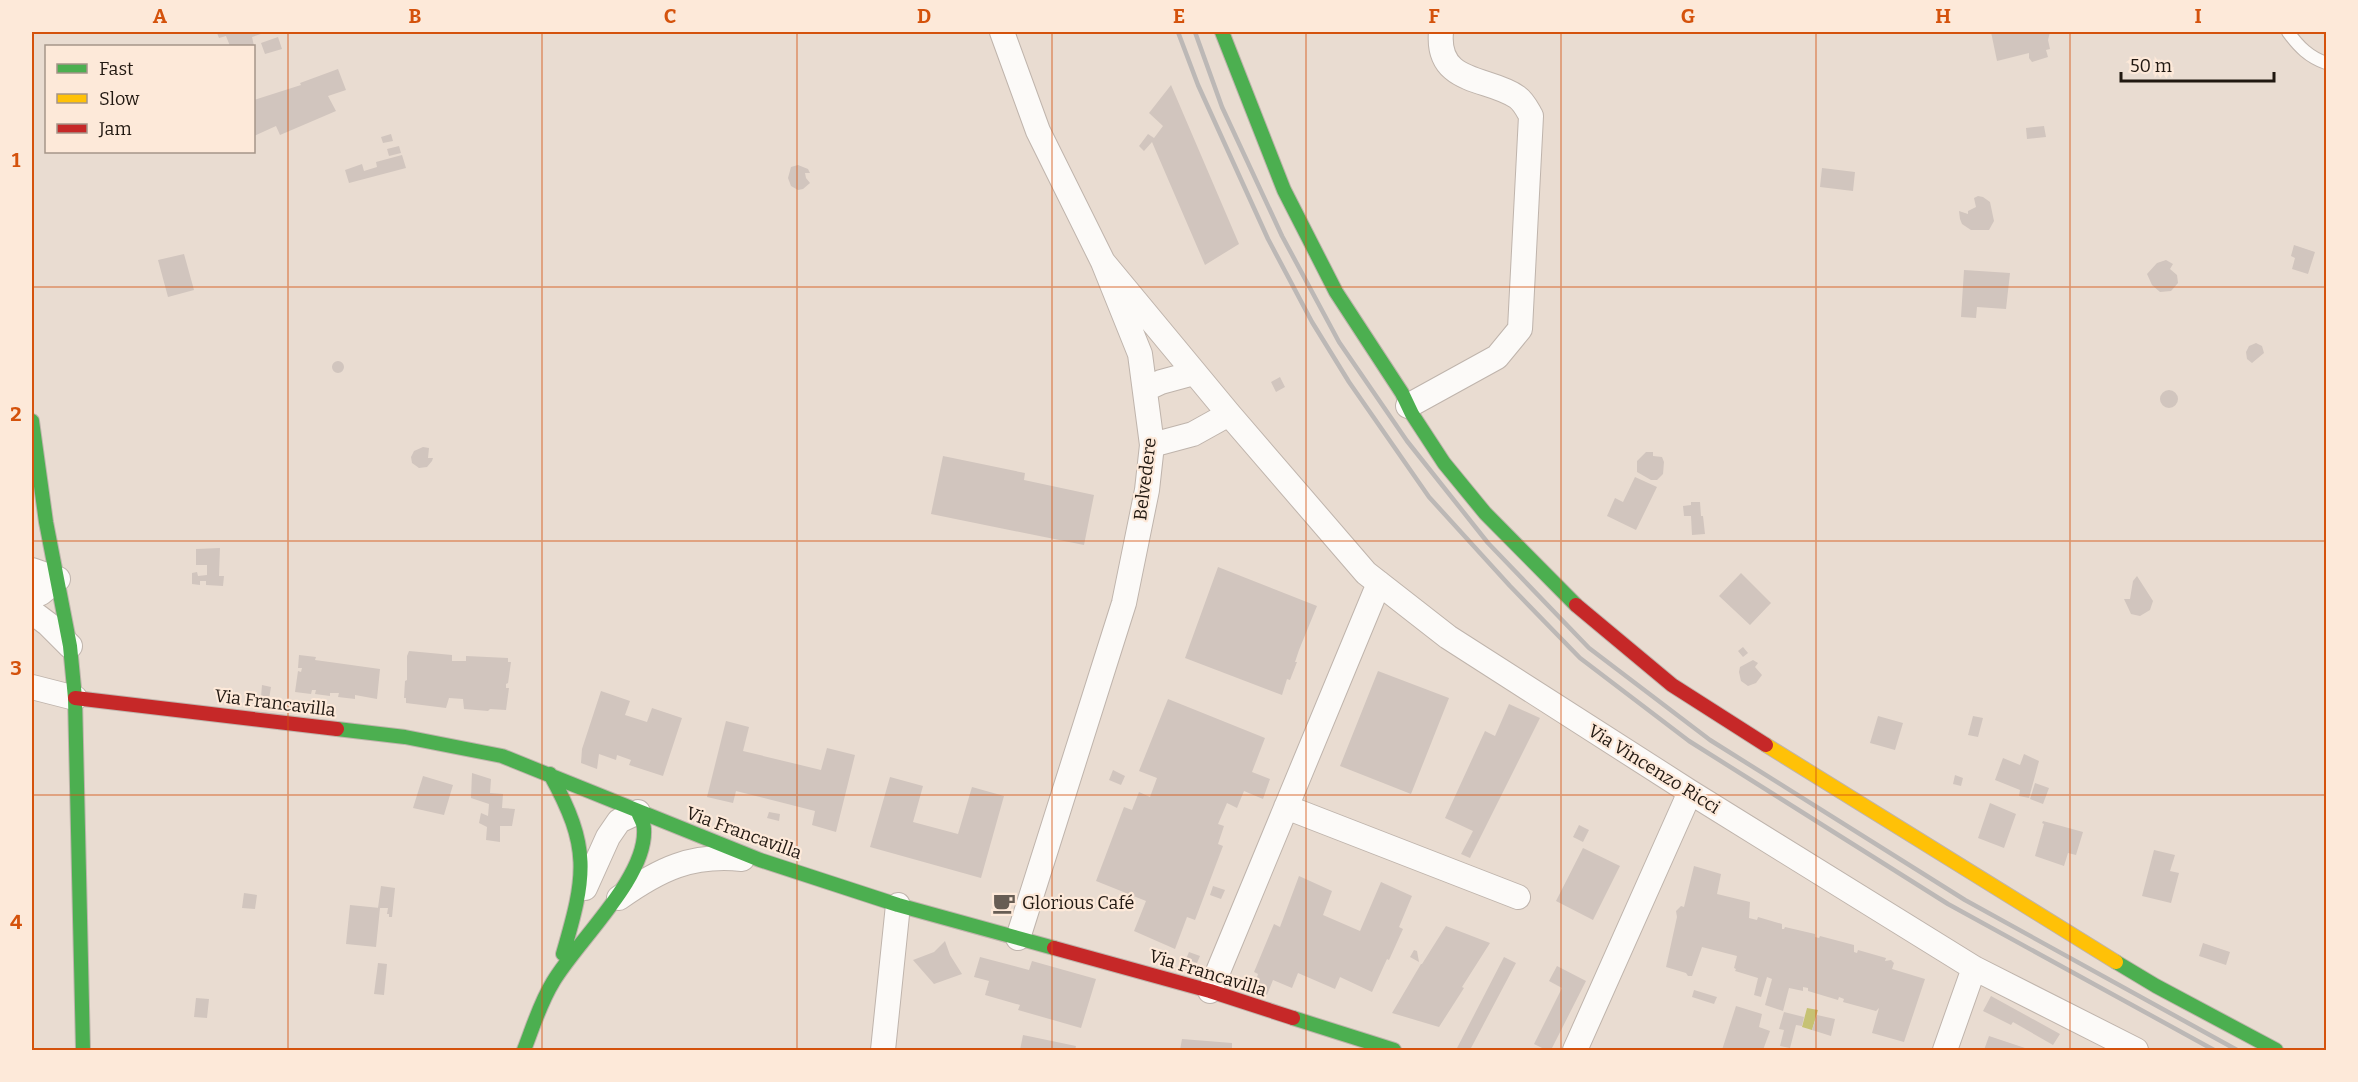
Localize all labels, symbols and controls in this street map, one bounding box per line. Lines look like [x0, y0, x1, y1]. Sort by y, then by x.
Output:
text: A [153, 4, 168, 28]
text: B [409, 4, 422, 28]
text: C [664, 4, 676, 28]
text: D [917, 4, 931, 28]
text: E [1173, 4, 1185, 28]
text: F [1428, 4, 1440, 28]
text: G [1681, 4, 1695, 28]
text: H [1935, 4, 1951, 28]
text: I [2194, 4, 2202, 28]
legend [45, 45, 255, 153]
scale bar [2121, 45, 2274, 83]
text: 50 m [2130, 55, 2172, 77]
text: Fast [99, 58, 134, 80]
text: Slow [99, 88, 140, 110]
text: Jam [98, 118, 132, 140]
text: 1 [12, 148, 21, 172]
text: 2 [10, 402, 22, 426]
street label: Belvedere [1129, 436, 1161, 522]
text: 3 [10, 656, 22, 680]
street label: Via Francavilla [213, 685, 337, 721]
street label: Via Vincenzo Ricci [1584, 719, 1724, 819]
street label: Via Francavilla [683, 802, 805, 864]
cafe icon: Glorious Café [991, 890, 1017, 916]
place label: Glorious Café [1022, 892, 1134, 914]
text: 4 [10, 910, 22, 934]
street label: Via Francavilla [1147, 945, 1270, 1001]

